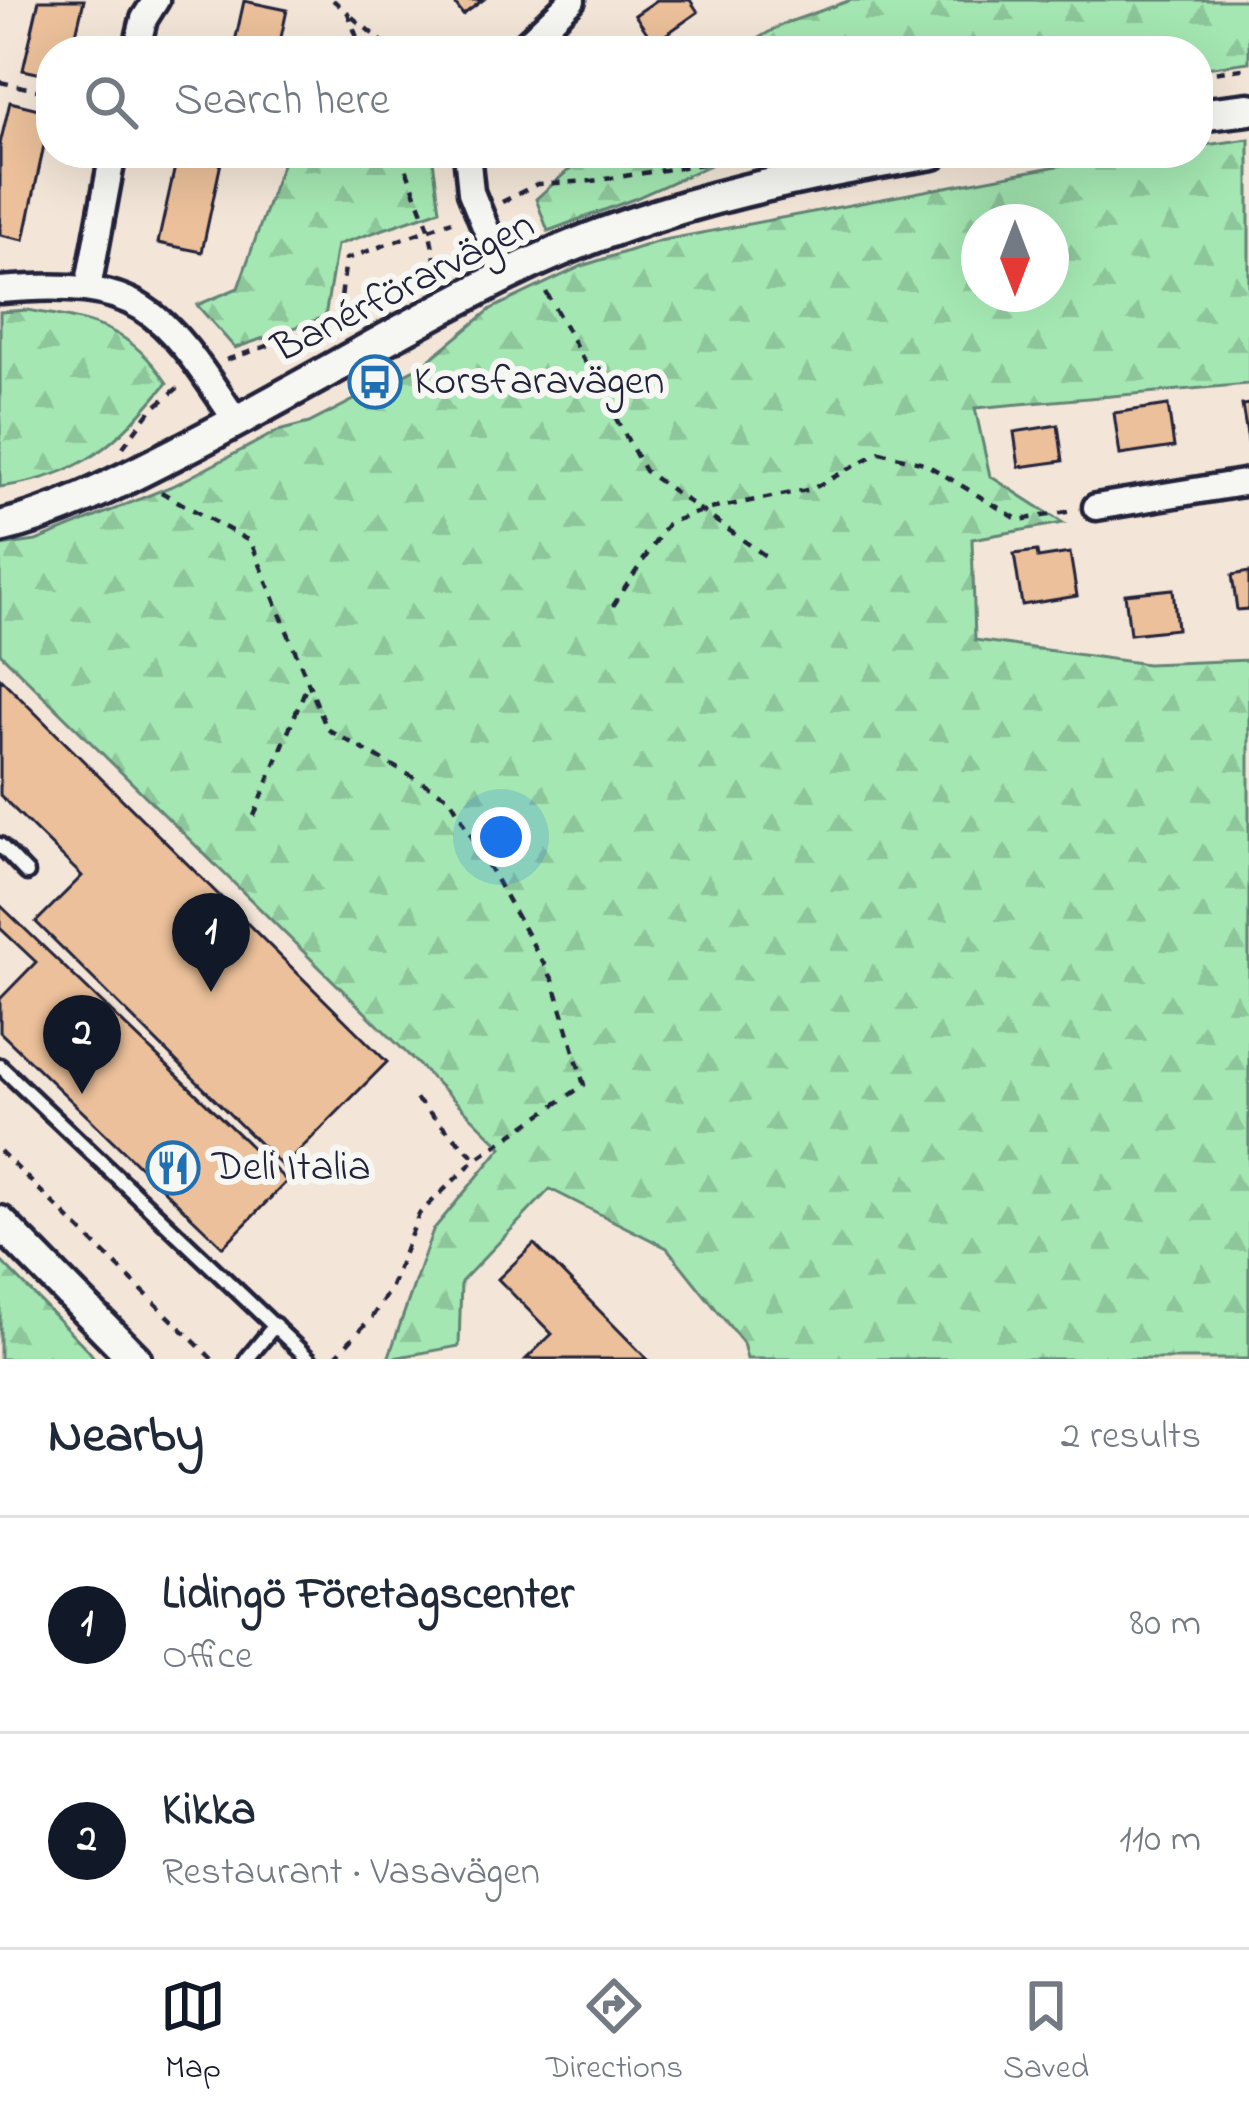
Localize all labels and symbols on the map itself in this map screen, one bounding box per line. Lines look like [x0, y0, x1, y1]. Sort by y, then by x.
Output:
street label: Banérförarvägen [261, 196, 546, 381]
north arrow [961, 204, 1069, 312]
place label: Korsfaravägen [414, 352, 664, 413]
bus stop icon: Korsfaravägen [347, 354, 403, 410]
your location [471, 807, 531, 867]
pin: 1 [172, 893, 250, 992]
pin: 2 [43, 995, 121, 1094]
place label: Deli Italia [211, 1138, 371, 1199]
restaurant icon: Deli Italia [145, 1140, 201, 1196]

